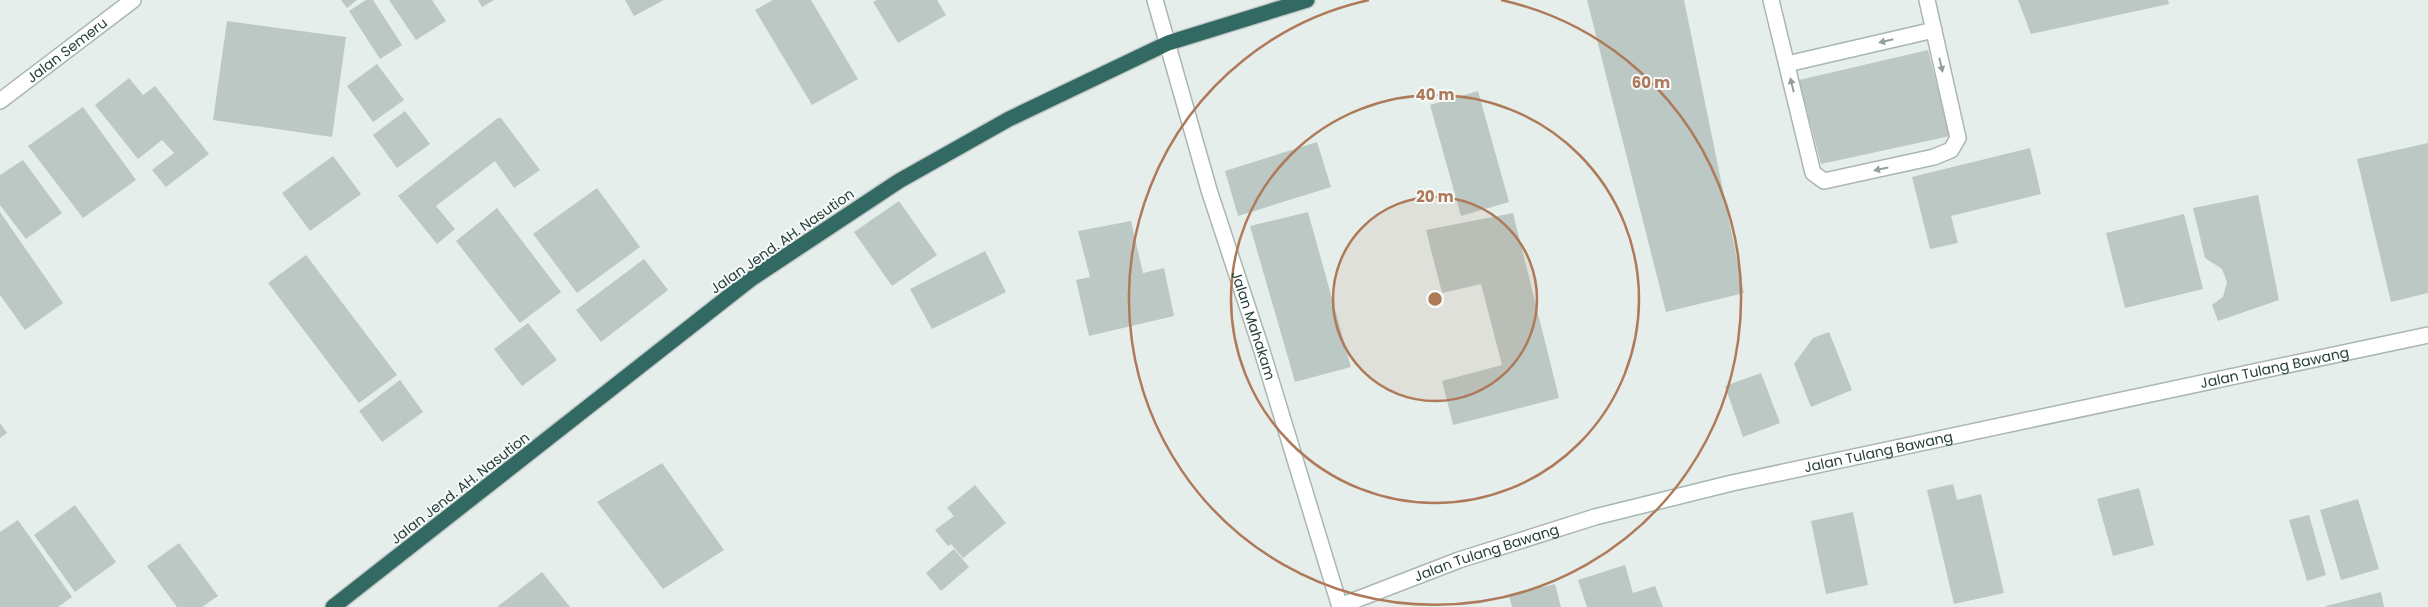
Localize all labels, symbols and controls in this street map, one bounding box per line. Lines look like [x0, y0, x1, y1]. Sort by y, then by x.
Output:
street label: Jalan Semeru [22, 13, 111, 87]
one-way arrow [1879, 37, 1894, 45]
one-way arrow [1938, 57, 1946, 73]
text: 60 m [1632, 72, 1670, 93]
one-way arrow [1788, 78, 1796, 93]
text: 40 m [1415, 84, 1455, 105]
one-way arrow [1873, 165, 1888, 173]
street label: Jalan Jend. AH. Nasution [706, 184, 858, 298]
text: 20 m [1416, 186, 1454, 207]
street label: Jalan Mahakam [1226, 268, 1280, 382]
centre of rings [1426, 290, 1444, 308]
street label: Jalan Tulang Bawang [2198, 342, 2351, 393]
street label: Jalan Tulang Bawang [1802, 426, 1955, 477]
street label: Jalan Jend. AH. Nasution [386, 427, 534, 549]
street label: Jalan Tulang Bawang [1411, 519, 1561, 586]

